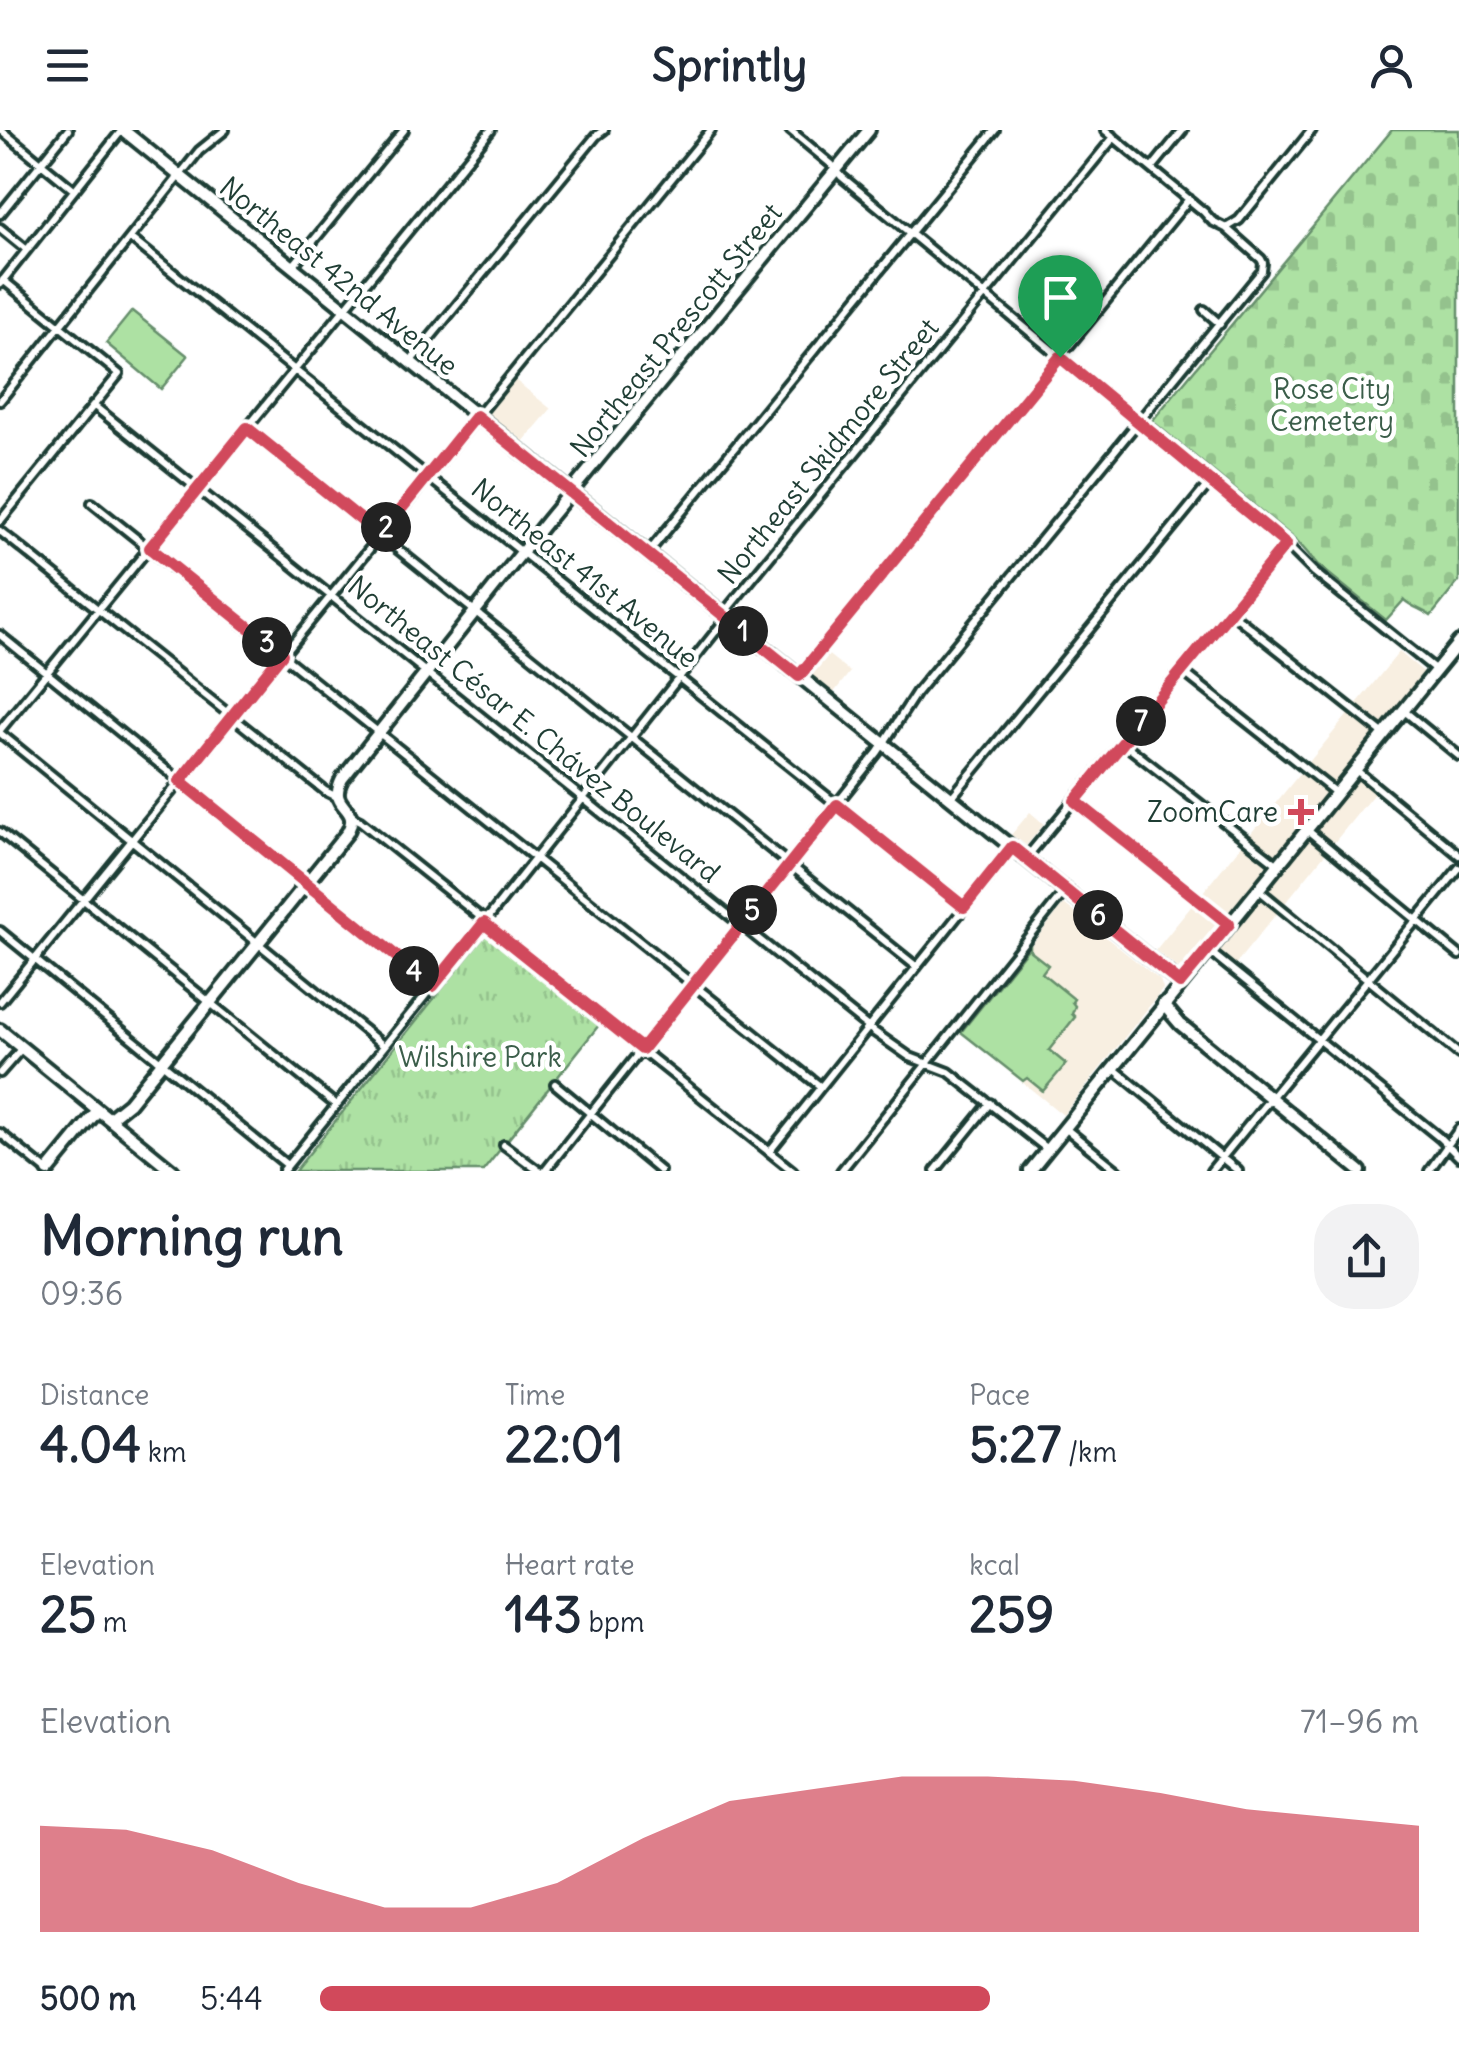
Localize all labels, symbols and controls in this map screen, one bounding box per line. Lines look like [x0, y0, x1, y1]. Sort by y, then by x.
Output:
text: Sprintly [652, 37, 807, 93]
icon: menu [40, 38, 95, 93]
icon: person [1364, 38, 1419, 93]
street label: Northeast 42nd Avenue [212, 169, 466, 383]
street label: Northeast Prescott Street [562, 196, 790, 464]
pin [1018, 255, 1103, 358]
icon: arrive [1033, 270, 1088, 325]
street label: Northeast Skidmore Street [710, 311, 946, 591]
park label: Rose City Cemetery [1270, 371, 1394, 439]
street label: Northeast 41st Avenue [464, 470, 706, 676]
pin: 2 [361, 502, 411, 552]
text: 2 [378, 509, 394, 545]
street label: Northeast César E. Chávez Boulevard [341, 568, 727, 890]
pin: 1 [718, 606, 768, 656]
text: 1 [737, 613, 749, 649]
pin: 3 [242, 617, 292, 667]
text: 3 [259, 624, 275, 660]
pin: 7 [1116, 696, 1166, 746]
text: 7 [1134, 703, 1148, 739]
place label: ZoomCare [1147, 794, 1278, 830]
marker: ZoomCare [1288, 799, 1314, 825]
pin: 5 [727, 885, 777, 935]
pin: 6 [1073, 890, 1123, 940]
text: 5 [744, 892, 760, 928]
text: 6 [1090, 897, 1106, 933]
pin: 4 [389, 946, 439, 996]
text: 4 [406, 953, 422, 989]
park label: Wilshire Park [398, 1039, 562, 1075]
text: Morning run [40, 1201, 344, 1270]
button: share [1314, 1204, 1419, 1309]
text: 09:36 [40, 1273, 123, 1314]
text: Distance [40, 1377, 149, 1413]
text: Time [505, 1377, 565, 1413]
text: Pace [969, 1377, 1030, 1413]
text: 4.04 [40, 1413, 141, 1476]
text: 22:01 [505, 1413, 624, 1476]
text: 5:27 [969, 1413, 1061, 1476]
text: km [141, 1434, 187, 1470]
text: /km [1061, 1434, 1117, 1470]
text: Elevation [40, 1547, 155, 1583]
text: Heart rate [505, 1547, 635, 1583]
text: kcal [969, 1547, 1020, 1583]
text: 25 [40, 1583, 96, 1646]
text: 143 [505, 1583, 582, 1646]
text: 259 [969, 1583, 1054, 1646]
text: m [96, 1604, 127, 1640]
text: bpm [582, 1604, 644, 1640]
text: Elevation [40, 1701, 171, 1742]
text: 71–96 m [1300, 1701, 1419, 1742]
text: 500 m [40, 1978, 136, 2019]
text: 5:44 [200, 1978, 263, 2019]

